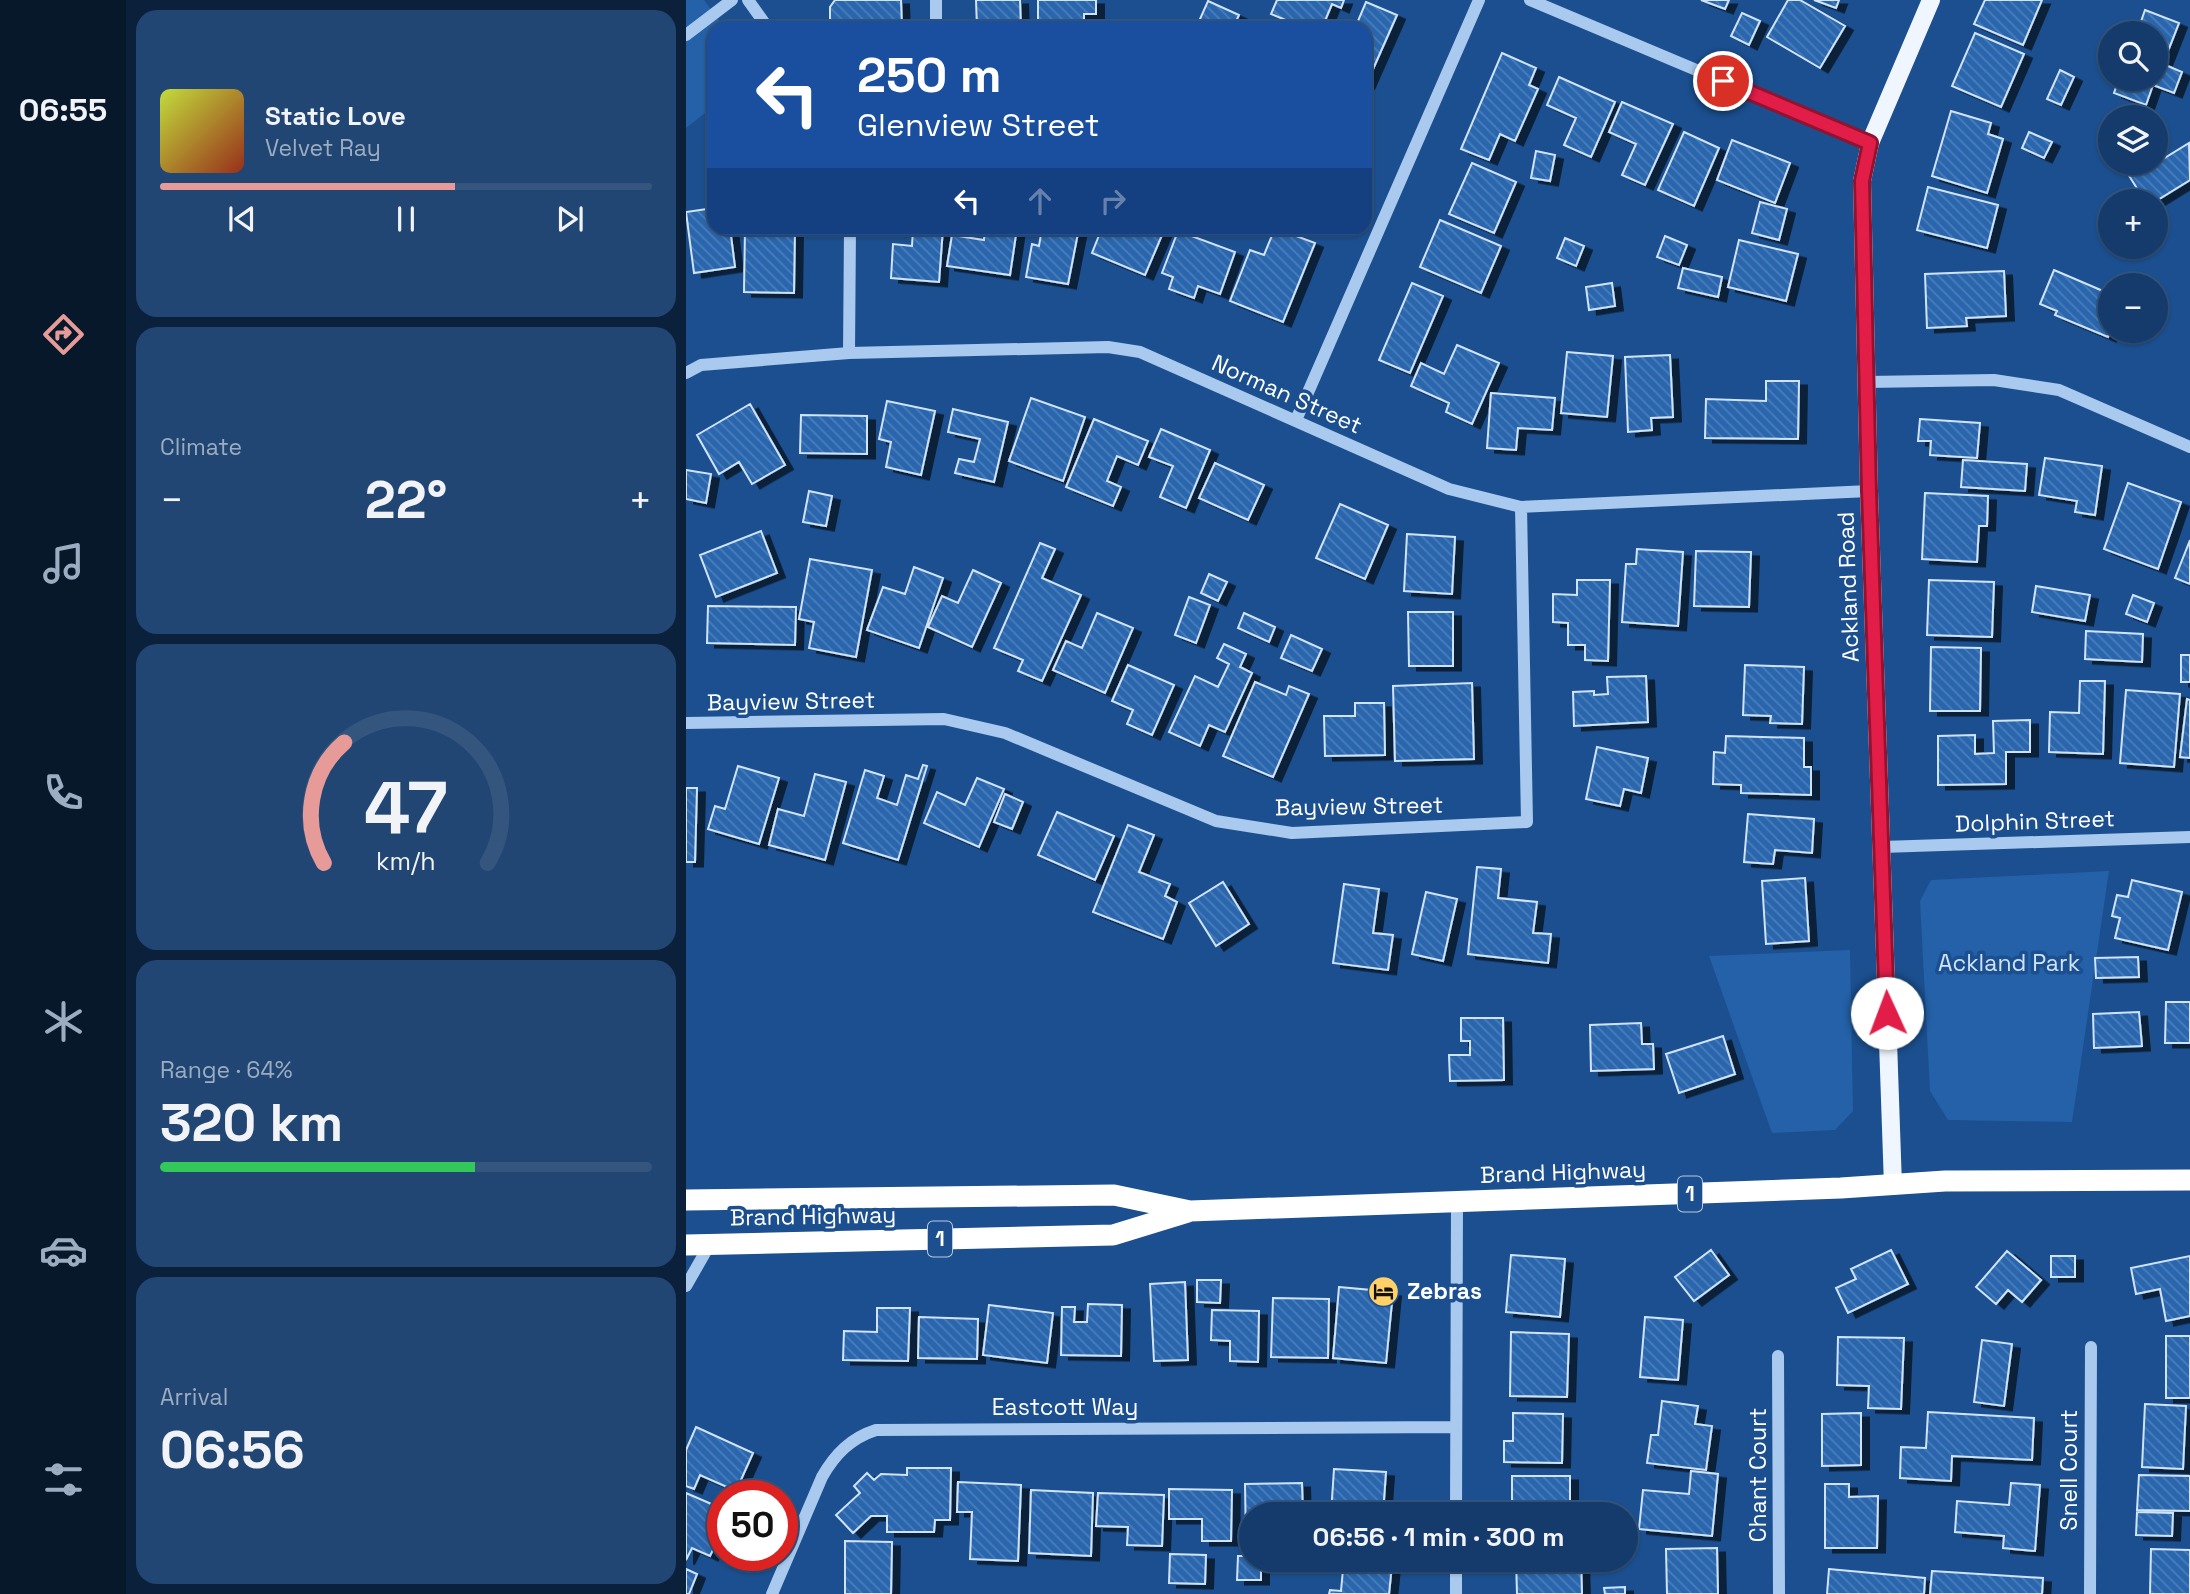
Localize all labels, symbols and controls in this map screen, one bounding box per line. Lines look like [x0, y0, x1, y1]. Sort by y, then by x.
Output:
map controls [2098, 21, 2168, 343]
button: search [2098, 21, 2168, 91]
text: 250 m [857, 44, 1002, 106]
icon: left [742, 49, 833, 140]
pin [1693, 51, 1753, 111]
icon: arrive [1704, 62, 1742, 100]
text: 06:55 [19, 90, 107, 130]
text: Static Love [265, 99, 406, 133]
text: Glenview Street [857, 105, 1099, 145]
button: layers [2098, 105, 2168, 175]
text: Velvet Ray [265, 133, 381, 163]
icon: left [948, 182, 986, 220]
icon: ahead [1021, 182, 1059, 220]
icon: right [1094, 182, 1132, 220]
button: + [2098, 189, 2168, 259]
icon: previous [223, 200, 261, 238]
icon: pause [387, 200, 425, 238]
icon: next [551, 200, 589, 238]
button: − [2098, 273, 2168, 343]
icon: directions [39, 310, 88, 359]
street label: Norman Street [1207, 347, 1367, 441]
text: Climate [160, 432, 242, 462]
text: 22° [365, 467, 447, 533]
text: − [160, 476, 184, 524]
text: + [628, 476, 652, 524]
street label: Ackland Road [1830, 511, 1866, 663]
icon: music [39, 539, 88, 588]
street label: Bayview Street [707, 685, 875, 717]
text: 47 [364, 761, 448, 854]
icon: phone [39, 768, 88, 817]
street label: Bayview Street [1275, 790, 1443, 822]
street label: Dolphin Street [1955, 803, 2115, 839]
text: km/h [376, 845, 436, 877]
park label: Ackland Park [1938, 948, 2080, 978]
position arrow [1850, 976, 1924, 1050]
icon: climate [39, 997, 88, 1046]
text: Range · 64% [160, 1055, 293, 1085]
text: 320 km [160, 1090, 343, 1156]
street label: Brand Highway [1479, 1154, 1647, 1190]
road number: 1 [1678, 1176, 1702, 1212]
street label: Brand Highway [730, 1200, 896, 1232]
road number: 1 [928, 1222, 952, 1256]
icon: car [39, 1226, 88, 1275]
hotel icon: Zebras [1367, 1274, 1401, 1308]
place label: Zebras [1407, 1276, 1482, 1306]
text: Arrival [160, 1382, 228, 1412]
street label: Eastcott Way [992, 1392, 1138, 1422]
street label: Chant Court [1743, 1408, 1773, 1542]
street label: Snell Court [2054, 1409, 2084, 1531]
text: 06:56 [160, 1417, 305, 1483]
icon: filters [39, 1455, 88, 1504]
speed limit sign: 50 [707, 1480, 798, 1571]
text: 06:56 · 1 min · 300 m [1313, 1520, 1564, 1554]

